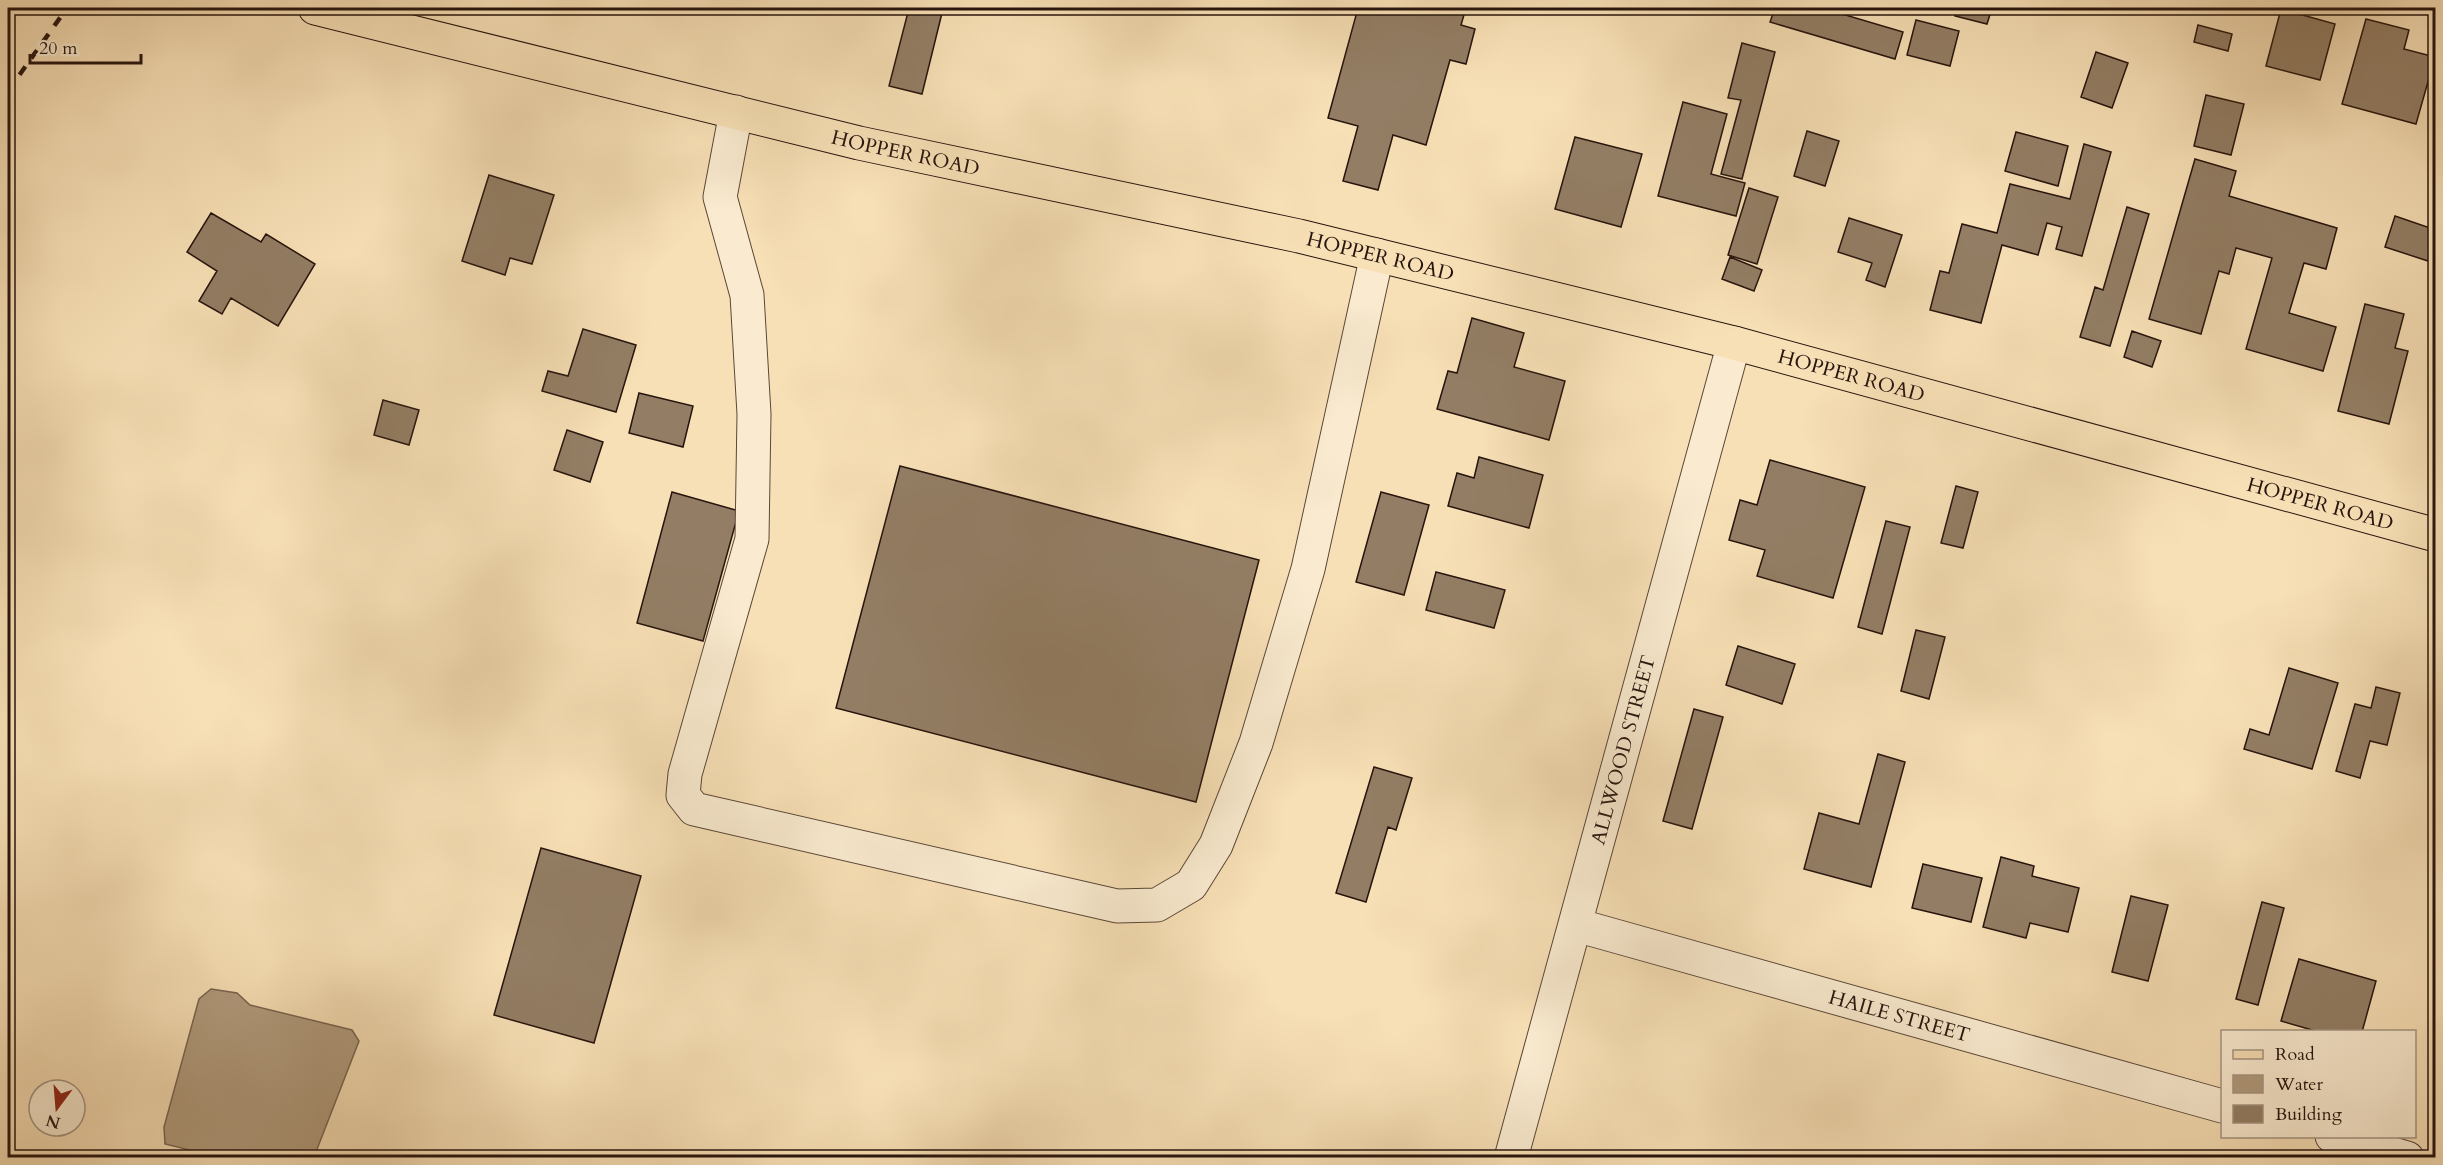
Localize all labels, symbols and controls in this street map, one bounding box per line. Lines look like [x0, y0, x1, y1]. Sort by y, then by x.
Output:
scale bar [30, 27, 141, 65]
text: 20 m [39, 36, 78, 61]
street label: HOPPER ROAD [829, 123, 982, 182]
street label: HOPPER ROAD [1304, 225, 1457, 287]
street label: HOPPER ROAD [1775, 342, 1928, 408]
street label: HOPPER ROAD [2244, 470, 2397, 536]
street label: ALLWOOD STREET [1584, 652, 1661, 847]
street label: HAILE STREET [1826, 983, 1974, 1048]
legend [2221, 1030, 2416, 1138]
text: Road [2275, 1042, 2315, 1067]
text: Water [2274, 1072, 2324, 1097]
north arrow [27, 1078, 87, 1138]
text: Building [2275, 1102, 2343, 1127]
text: N [43, 1109, 63, 1134]

